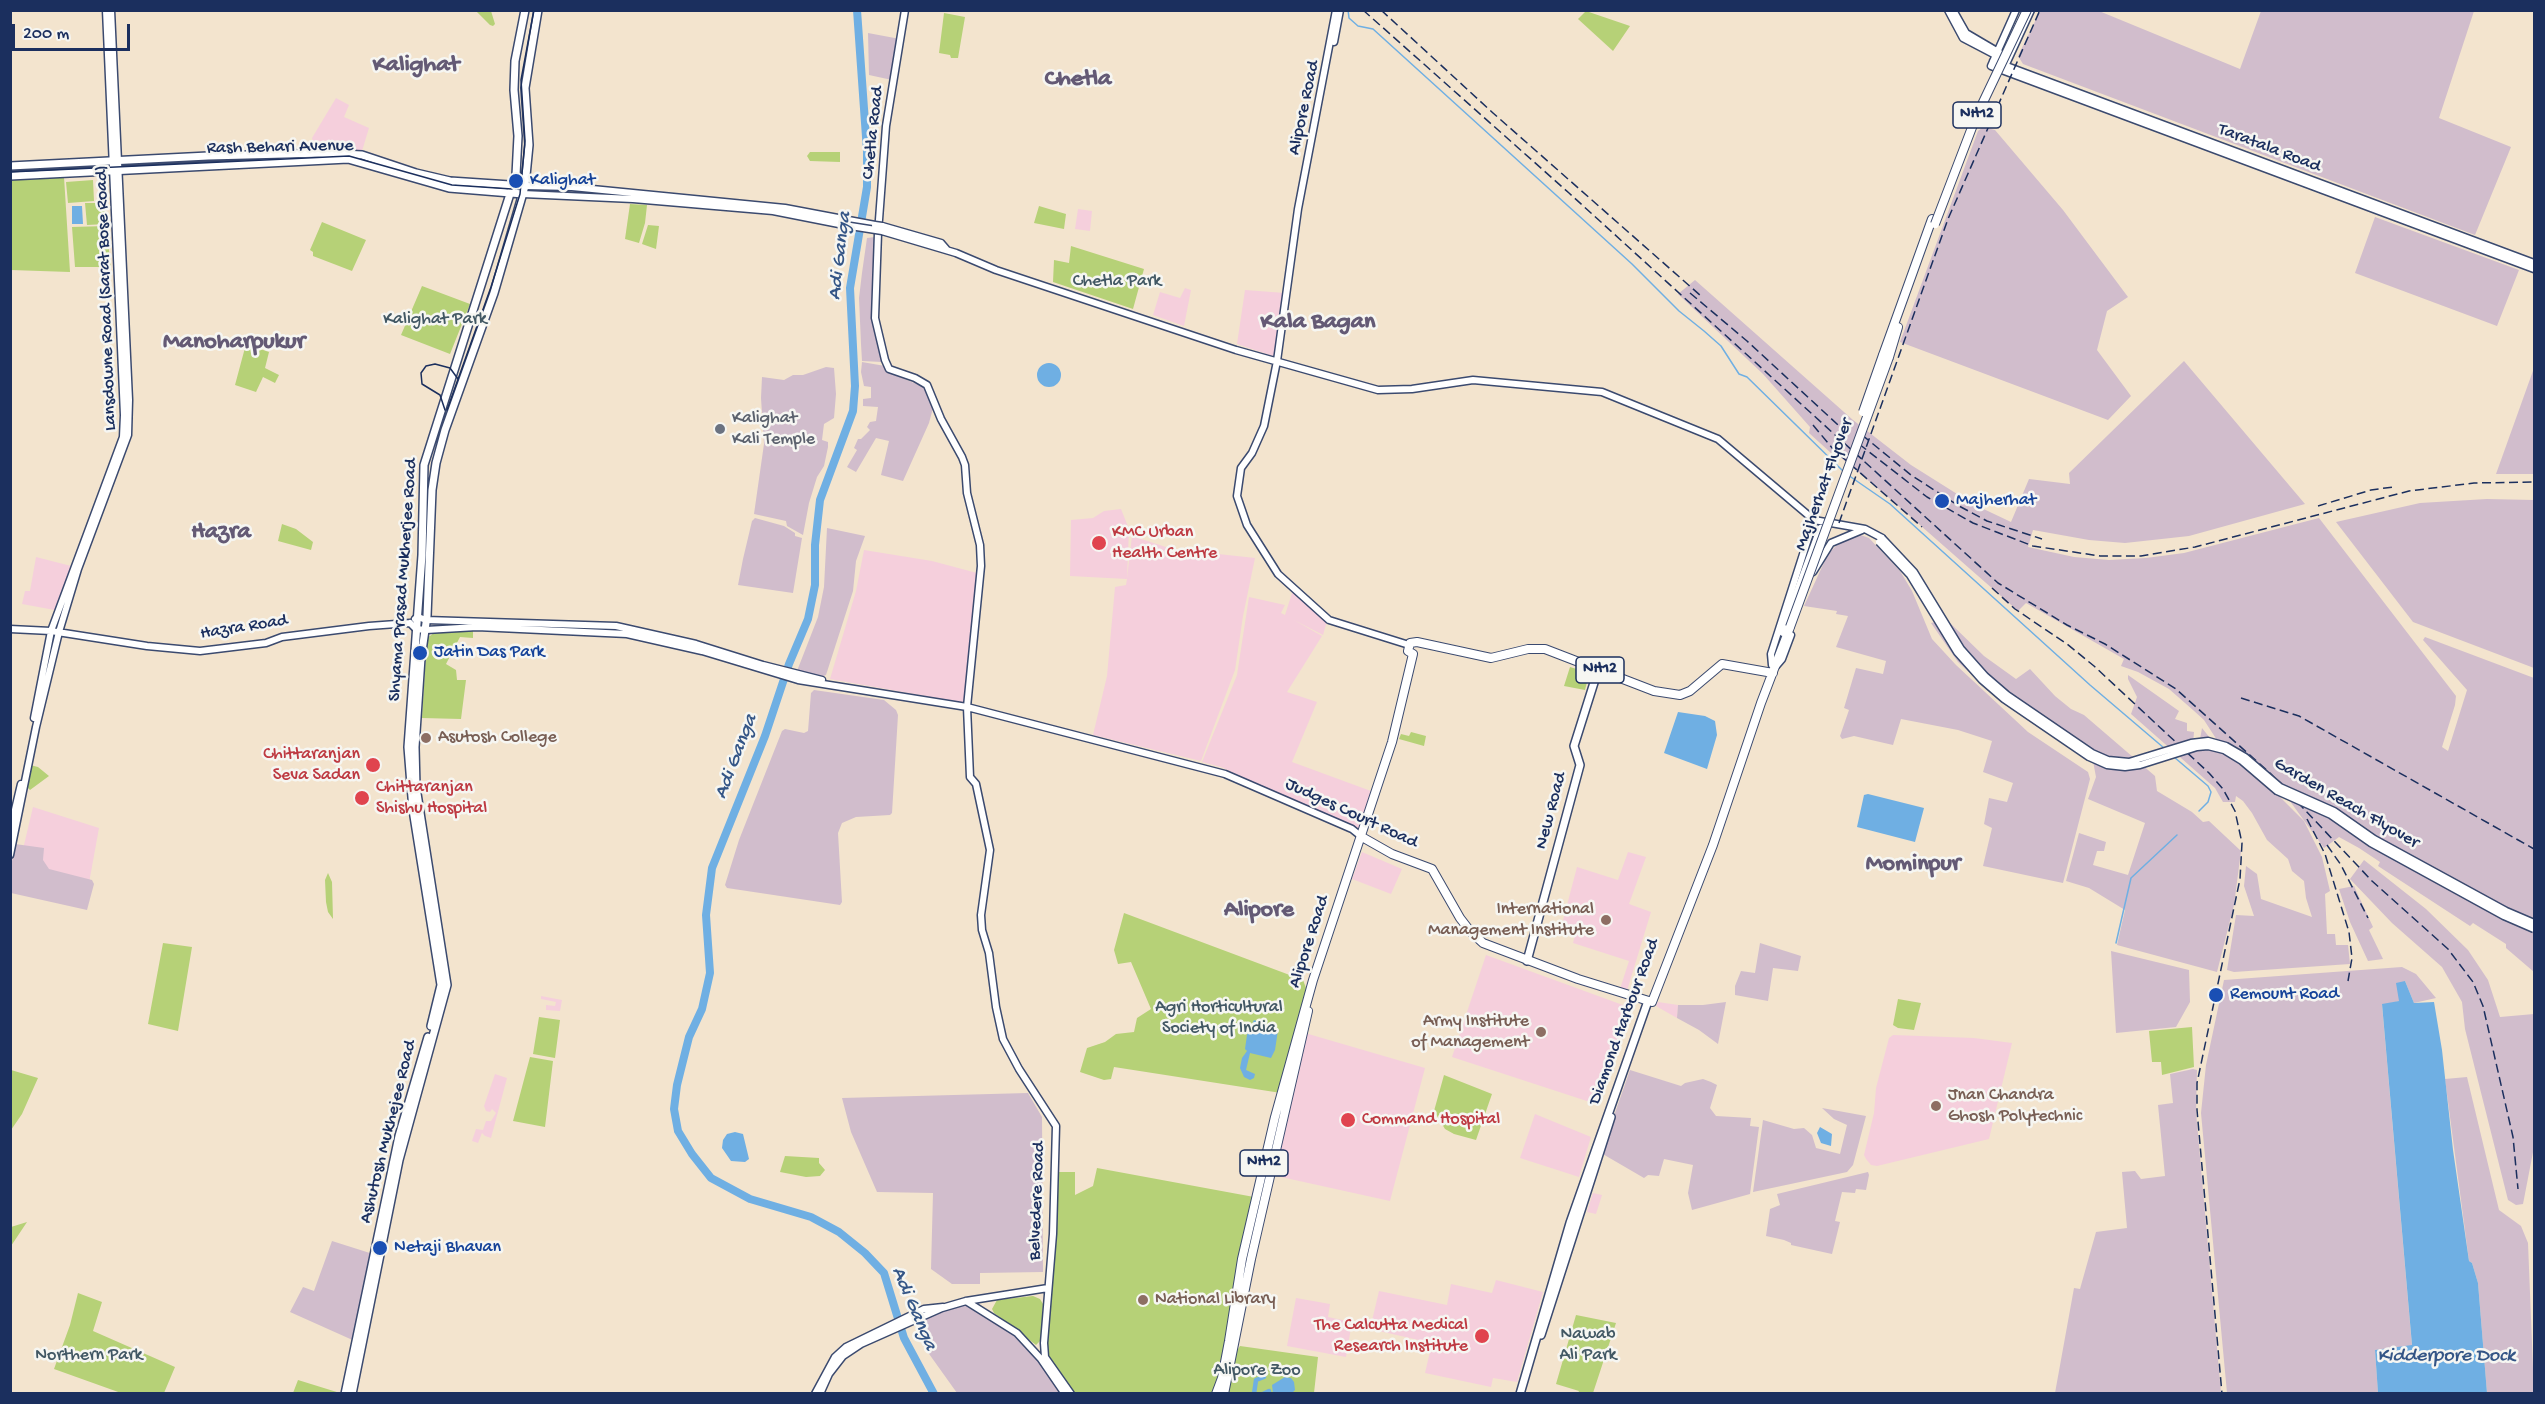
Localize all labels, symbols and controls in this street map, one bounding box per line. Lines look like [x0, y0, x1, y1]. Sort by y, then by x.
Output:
scale bar [15, 12, 134, 50]
text: 200 m [23, 24, 69, 45]
district label: Kalighat [373, 52, 459, 80]
street label: Alipore Road [1284, 59, 1326, 157]
district label: Chetla [1045, 66, 1111, 94]
street label: Chetla Road [858, 85, 890, 181]
road number: NH12 [1953, 102, 2001, 128]
street label: Taratala Road [2215, 120, 2323, 178]
street label: Rash Behari Avenue [206, 136, 354, 160]
street label: Lansdowne Road (Sarat Bose Road) [92, 165, 122, 431]
place label: Kalighat [530, 170, 595, 192]
marker: Kalighat [507, 172, 525, 190]
water label: Adi Ganga [824, 211, 858, 301]
park label: Chetla Park [1073, 271, 1161, 293]
park label: Kalighat Park [383, 309, 487, 331]
district label: Kala Bagan [1261, 309, 1375, 337]
district label: Manoharpukur [163, 329, 305, 357]
place label: Kalighat Kali Temple [732, 408, 815, 450]
street label: Majherhat Flyover [1791, 416, 1859, 554]
marker: Kalighat Kali Temple [713, 422, 727, 436]
street label: Shyama Prasad Mukherjee Road [385, 458, 423, 702]
place label: Majherhat [1956, 490, 2036, 512]
marker: Majherhat [1933, 492, 1951, 510]
district label: Hazra [191, 519, 251, 547]
place label: KMC Urban Health Centre [1112, 522, 1217, 564]
marker: KMC Urban Health Centre [1090, 534, 1108, 552]
street label: Hazra Road [199, 610, 289, 646]
place label: Jatin Das Park [434, 642, 545, 664]
marker: Jatin Das Park [411, 644, 429, 662]
road number: NH12 [1576, 657, 1624, 683]
water label: Adi Ganga [710, 711, 764, 803]
place label: Asutosh College [438, 727, 557, 749]
marker: Asutosh College [419, 731, 433, 745]
place label: Chittaranjan Seva Sadan [263, 744, 360, 786]
street label: Garden Reach Flyover [2270, 754, 2422, 854]
marker: Chittaranjan Seva Sadan [364, 756, 382, 774]
street label: New Road [1531, 770, 1573, 852]
street label: Judges Court Road [1281, 774, 1421, 854]
place label: Chittaranjan Shishu Hospital [376, 777, 487, 820]
marker: Chittaranjan Shishu Hospital [353, 789, 371, 807]
district label: Mominpur [1866, 851, 1960, 879]
street label: Alipore Road [1285, 893, 1335, 991]
district label: Alipore [1224, 897, 1294, 925]
place label: International Management Institute [1428, 899, 1594, 942]
marker: International Management Institute [1599, 913, 1613, 927]
street label: Diamond Harbour Road [1585, 936, 1665, 1108]
place label: Remount Road [2230, 984, 2339, 1006]
marker: Remount Road [2207, 986, 2225, 1004]
park label: Agri Horticultural Society of India [1155, 997, 1283, 1040]
place label: Army Institute of Management [1411, 1011, 1529, 1054]
marker: Army Institute of Management [1534, 1025, 1548, 1039]
street label: Ashutosh Mukhejee Road [356, 1038, 422, 1226]
place label: Jnan Chandra Ghosh Polytechnic [1948, 1085, 2082, 1128]
marker: Jnan Chandra Ghosh Polytechnic [1929, 1099, 1943, 1113]
place label: Command Hospital [1362, 1109, 1500, 1131]
marker: Command Hospital [1339, 1111, 1357, 1129]
street label: Belvedere Road [1025, 1141, 1051, 1261]
road number: NH12 [1240, 1150, 1288, 1176]
place label: Netaji Bhavan [394, 1237, 501, 1259]
marker: Netaji Bhavan [371, 1239, 389, 1257]
water label: Adi Ganga [885, 1264, 941, 1354]
place label: National Library [1155, 1289, 1276, 1311]
marker: National Library [1136, 1293, 1150, 1307]
place label: The Calcutta Medical Research Institute [1314, 1315, 1468, 1358]
park label: Nawab Ali Park [1559, 1324, 1617, 1366]
marker: The Calcutta Medical Research Institute [1473, 1327, 1491, 1345]
park label: Northern Park [35, 1345, 143, 1367]
water label: Kidderpore Dock [2377, 1345, 2515, 1369]
park label: Alipore Zoo [1214, 1360, 1300, 1382]

